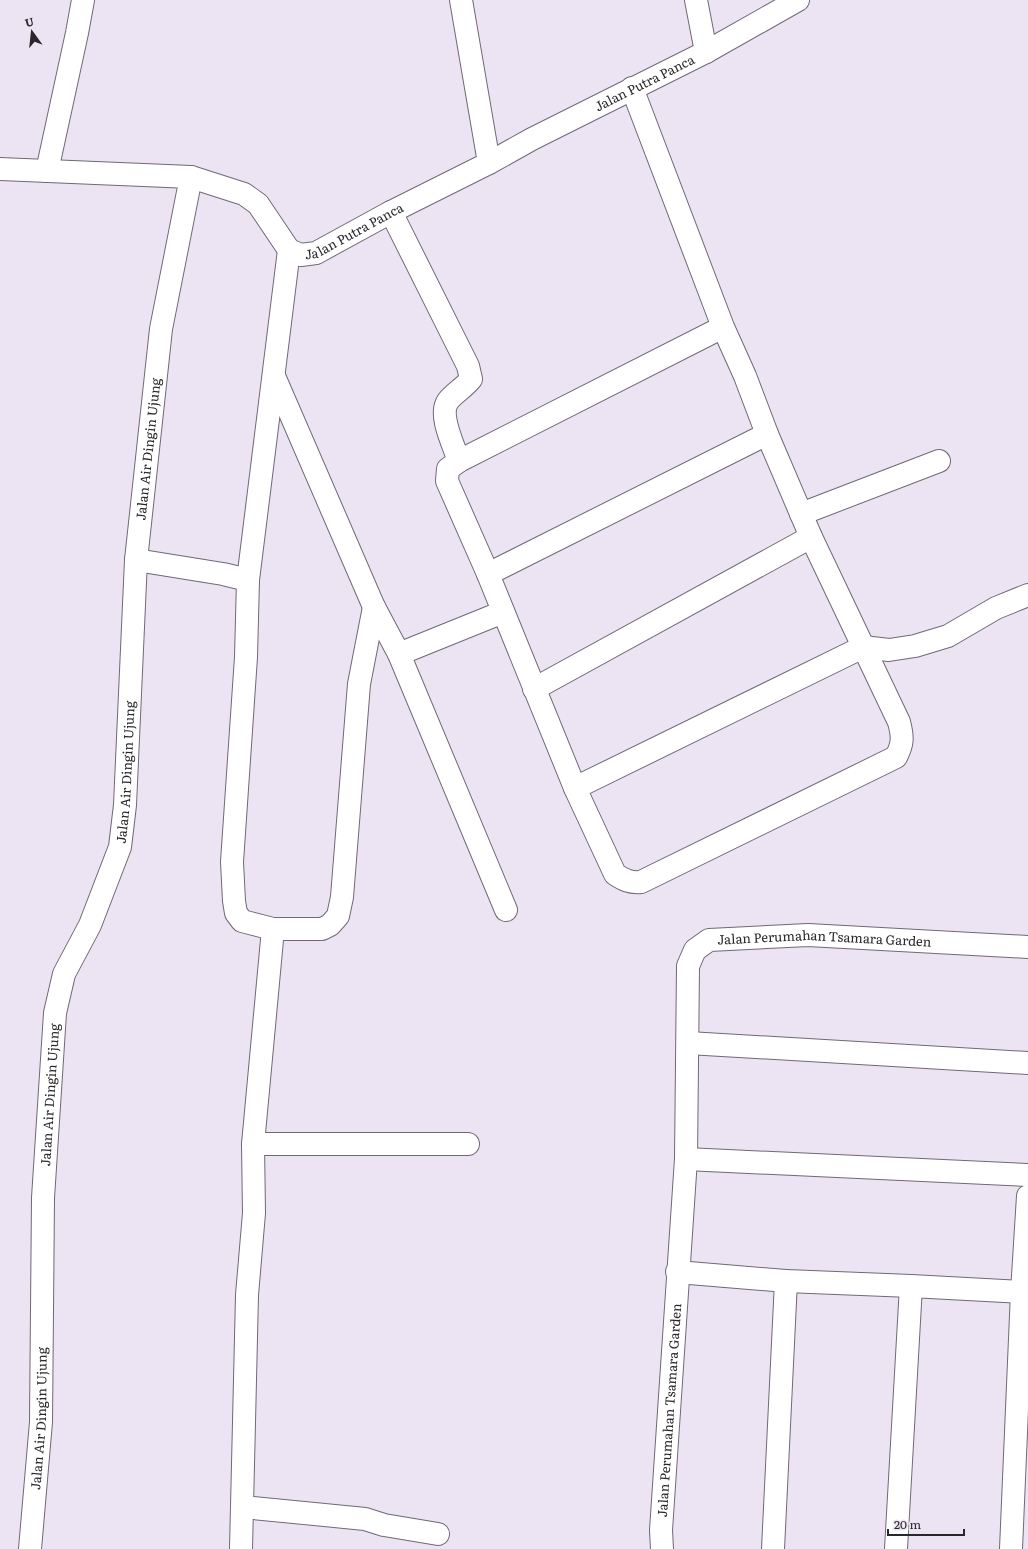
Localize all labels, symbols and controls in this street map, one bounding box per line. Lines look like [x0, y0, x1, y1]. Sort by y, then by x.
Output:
north arrow [12, 12, 52, 52]
text: U [23, 12, 36, 30]
street label: Jalan Putra Panca [591, 49, 697, 115]
street label: Jalan Putra Panca [303, 197, 406, 263]
street label: Jalan Air Dingin Ujung [130, 376, 165, 521]
street label: Jalan Air Dingin Ujung [110, 700, 139, 845]
street label: Jalan Perumahan Tsamara Garden [717, 925, 932, 951]
street label: Jalan Air Dingin Ujung [35, 1022, 63, 1167]
street label: Jalan Perumahan Tsamara Garden [652, 1302, 685, 1518]
street label: Jalan Air Dingin Ujung [25, 1346, 51, 1491]
scale bar [888, 1511, 964, 1537]
text: 20 m [894, 1515, 921, 1533]

